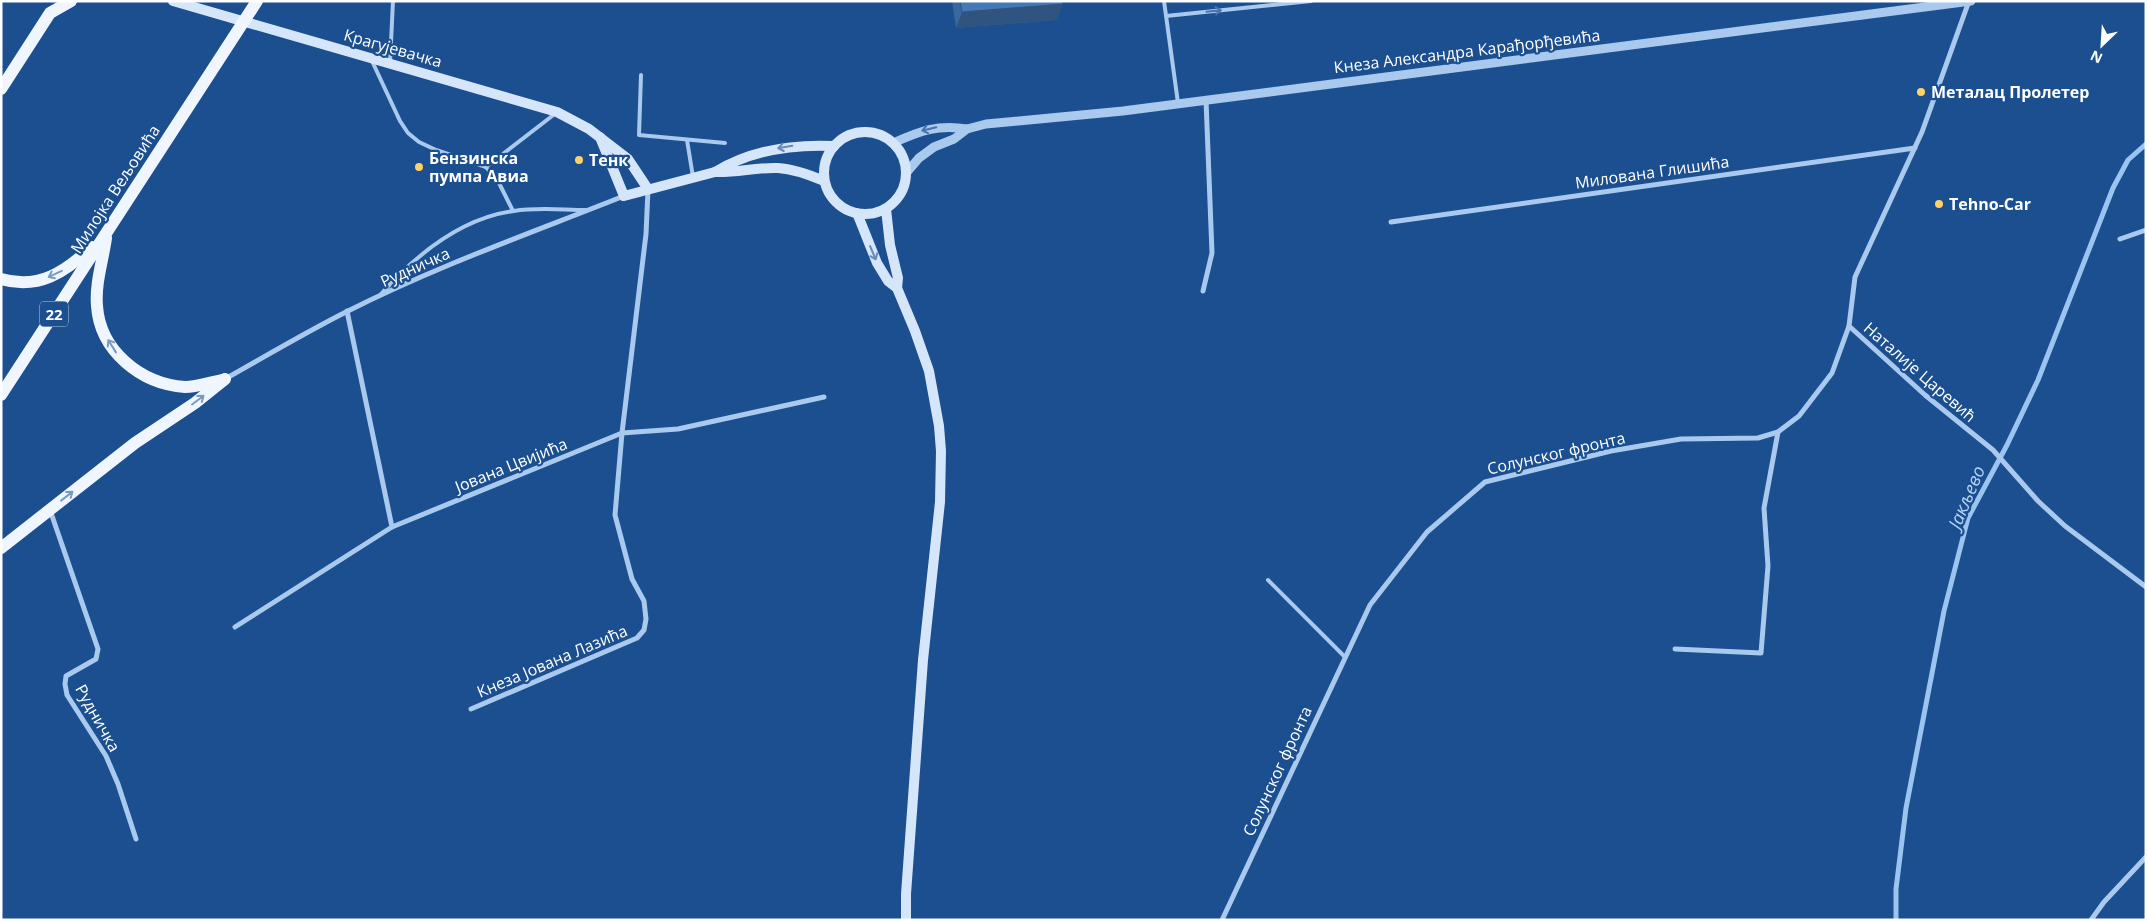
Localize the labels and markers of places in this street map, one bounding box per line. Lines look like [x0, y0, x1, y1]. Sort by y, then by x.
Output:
place label: Металац Пролетер [1931, 81, 2089, 103]
marker: Металац Пролетер [1915, 86, 1927, 98]
place label: Бензинска пумпа Авиа [429, 147, 529, 187]
place label: Тенк [589, 149, 628, 171]
marker: Тенк [573, 154, 585, 166]
marker: Бензинска пумпа Авиа [413, 161, 425, 173]
place label: Tehno-Car [1949, 193, 2031, 215]
marker: Tehno-Car [1933, 198, 1945, 210]

